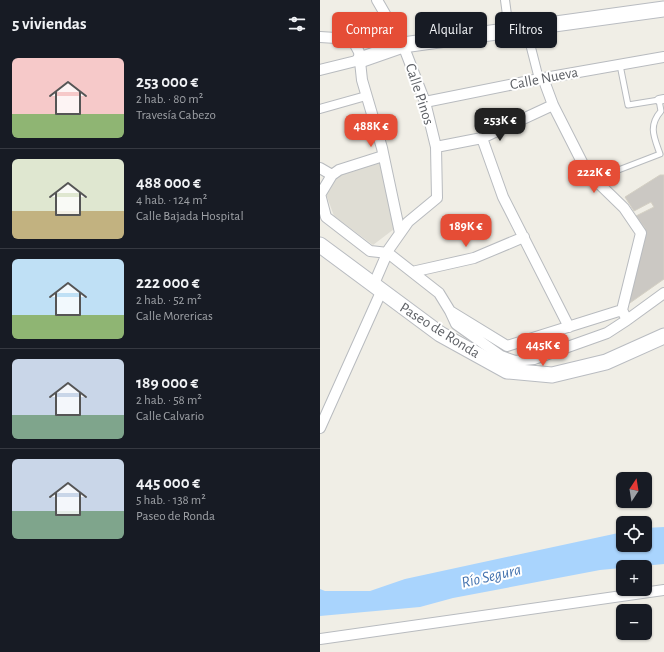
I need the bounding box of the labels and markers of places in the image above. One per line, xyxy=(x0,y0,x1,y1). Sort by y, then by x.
pin: 253K € xyxy=(467,108,533,142)
pin: 488K € xyxy=(338,114,404,148)
pin: 222K € xyxy=(561,160,627,194)
pin: 189K € xyxy=(433,214,499,248)
pin: 445K € xyxy=(510,333,576,367)

